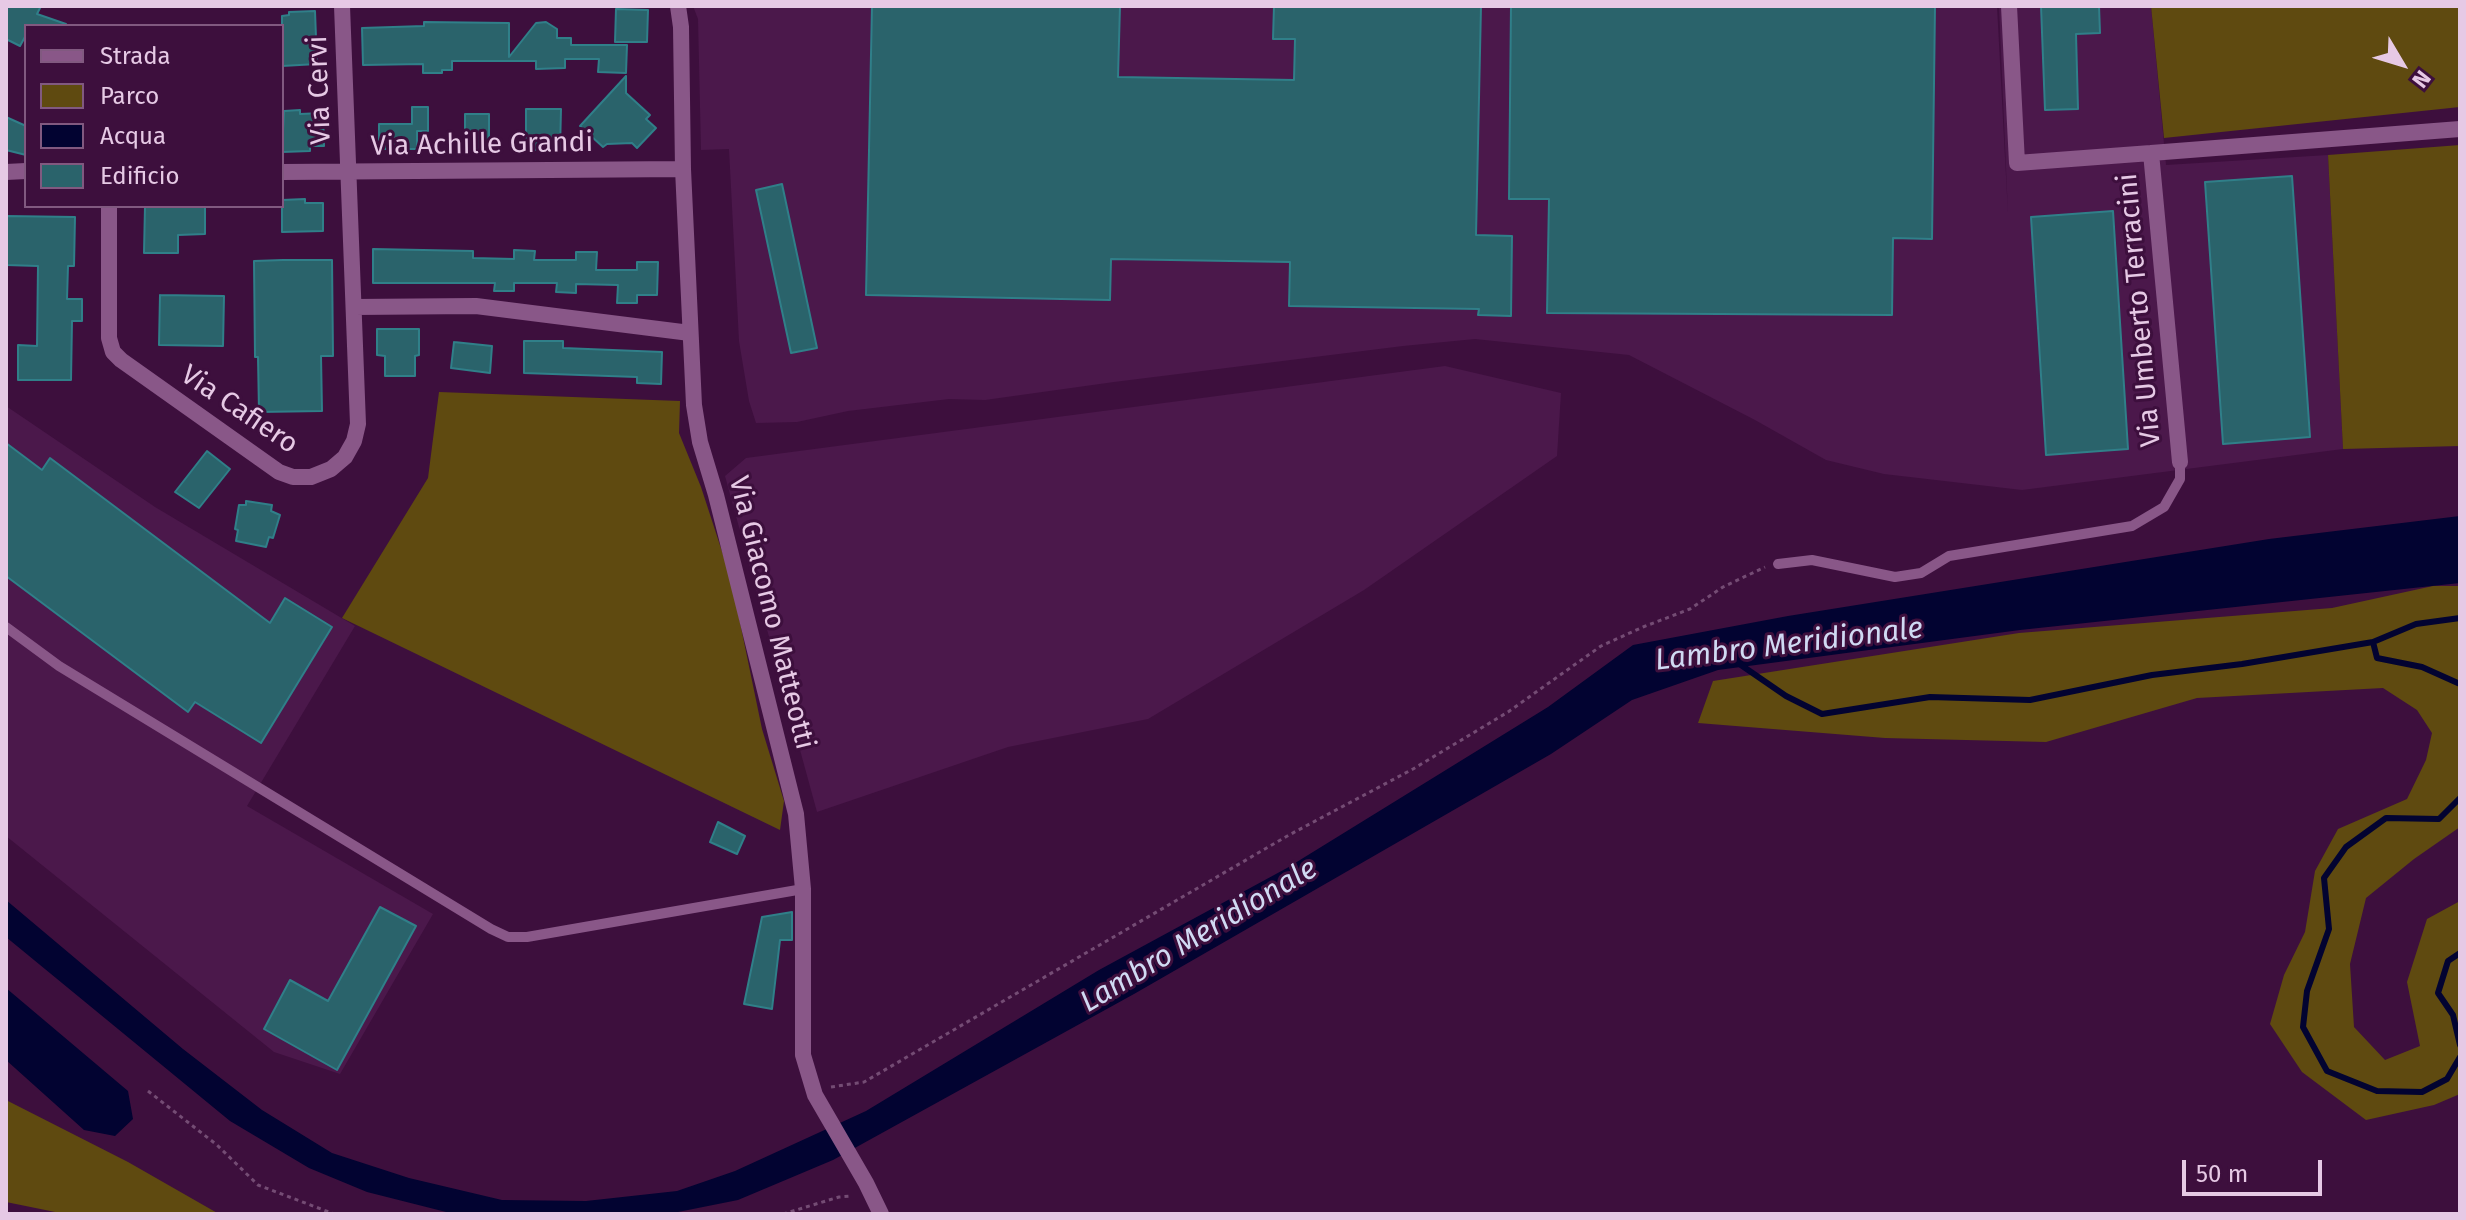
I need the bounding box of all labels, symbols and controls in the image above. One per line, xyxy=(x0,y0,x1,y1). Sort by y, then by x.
legend xyxy=(24,24,284,208)
north arrow xyxy=(2362,24,2442,104)
street label: Via Cervi xyxy=(301,35,339,145)
text: Strada xyxy=(100,42,171,70)
text: N xyxy=(2406,65,2436,93)
text: Parco xyxy=(100,82,159,110)
text: Acqua xyxy=(100,122,166,150)
street label: Via Achille Grandi xyxy=(370,126,594,164)
text: Edificio xyxy=(100,162,180,190)
street label: Via Umberto Terracini xyxy=(2111,172,2169,448)
street label: Via Cafiero xyxy=(174,358,304,462)
street label: Via Giacomo Matteotti xyxy=(721,473,821,753)
water label: Lambro Meridionale xyxy=(1653,611,1925,679)
water label: Lambro Meridionale xyxy=(1074,851,1324,1021)
scale bar xyxy=(2186,1144,2326,1194)
text: 50 m xyxy=(2196,1160,2248,1188)

